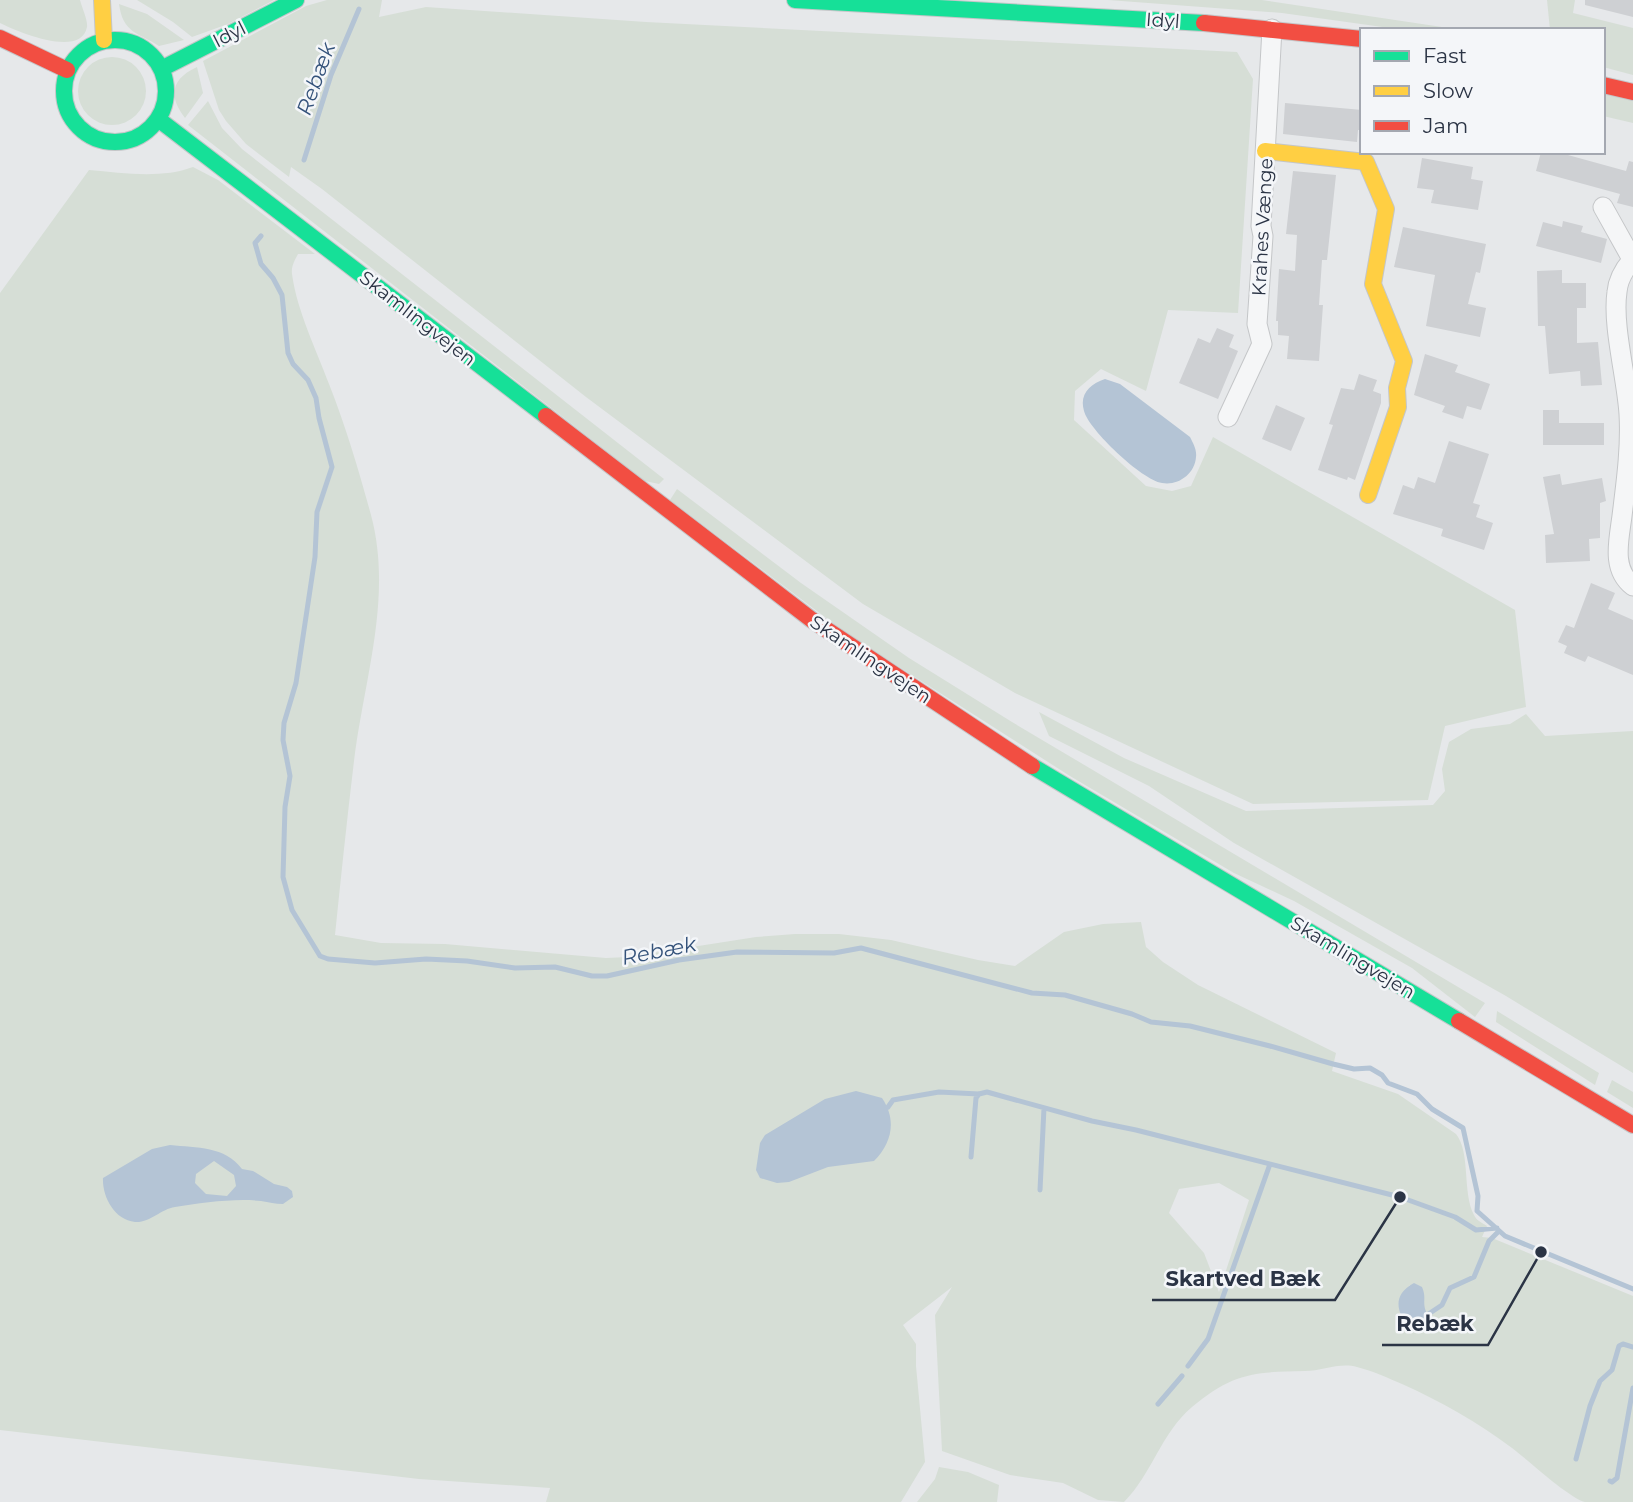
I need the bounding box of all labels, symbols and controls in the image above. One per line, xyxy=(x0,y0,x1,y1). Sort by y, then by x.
street label: Idyl xyxy=(1145,8,1181,33)
street label: Idyl xyxy=(209,16,250,52)
legend xyxy=(1360,28,1605,154)
water label: Rebæk xyxy=(291,38,341,118)
text: Fast xyxy=(1423,43,1467,68)
text: Slow xyxy=(1423,78,1473,103)
text: Jam xyxy=(1422,113,1468,138)
street label: Krahes Vænge xyxy=(1247,157,1278,297)
street label: Skamlingvejen xyxy=(355,266,480,371)
street label: Skamlingvejen xyxy=(806,610,936,708)
street label: Skamlingvejen xyxy=(1286,911,1419,1004)
water label: Rebæk xyxy=(620,931,700,970)
callout: Skartved Bæk xyxy=(1152,1258,1335,1300)
text: Skartved Bæk xyxy=(1166,1266,1321,1291)
callout: Rebæk xyxy=(1382,1303,1488,1345)
text: Rebæk xyxy=(1396,1311,1474,1336)

